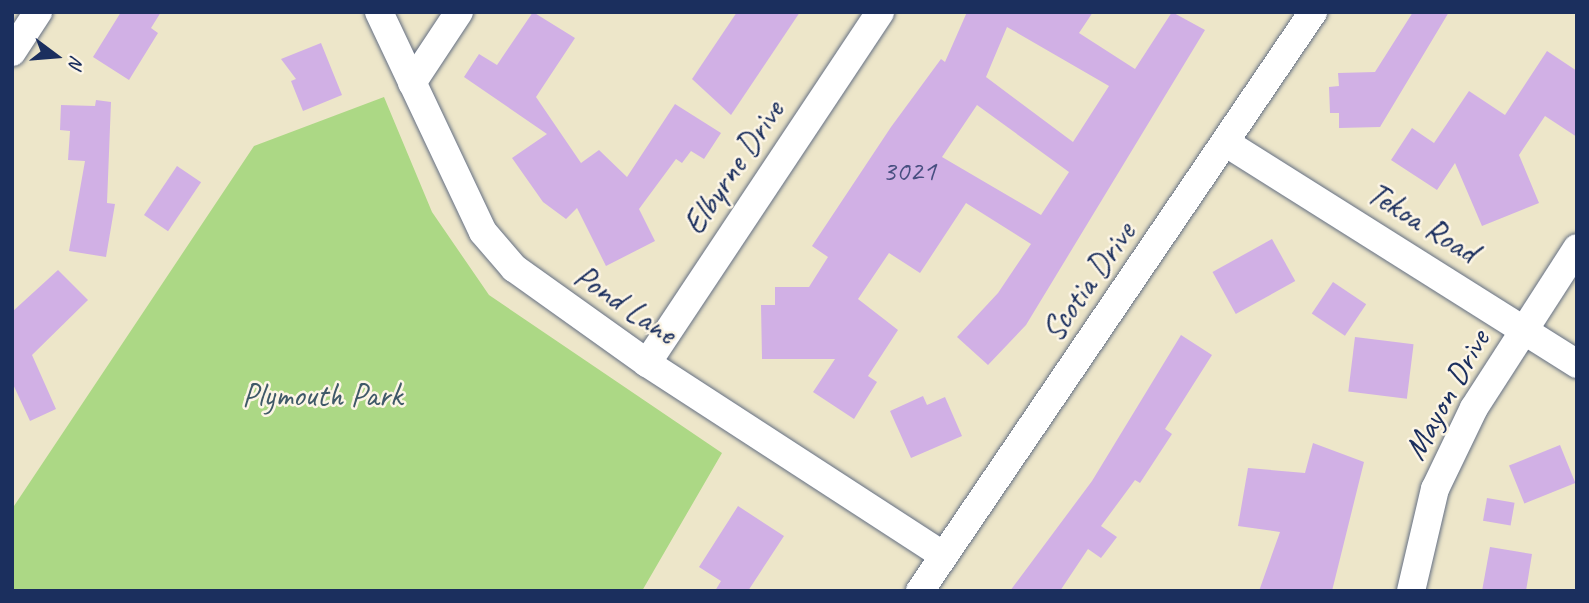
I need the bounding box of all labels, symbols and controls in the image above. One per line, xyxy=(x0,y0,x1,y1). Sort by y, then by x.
north arrow xyxy=(21,21,91,91)
text: N xyxy=(63,53,89,71)
street label: Elbyrne Drive xyxy=(675,93,793,243)
house number: 3021 xyxy=(882,152,936,188)
street label: Tekoa Road xyxy=(1359,174,1485,272)
street label: Scotia Drive xyxy=(1034,215,1144,349)
street label: Pond Lane xyxy=(566,256,684,354)
street label: Mayon Drive xyxy=(1395,323,1499,467)
park label: Plymouth Park xyxy=(241,376,403,416)

